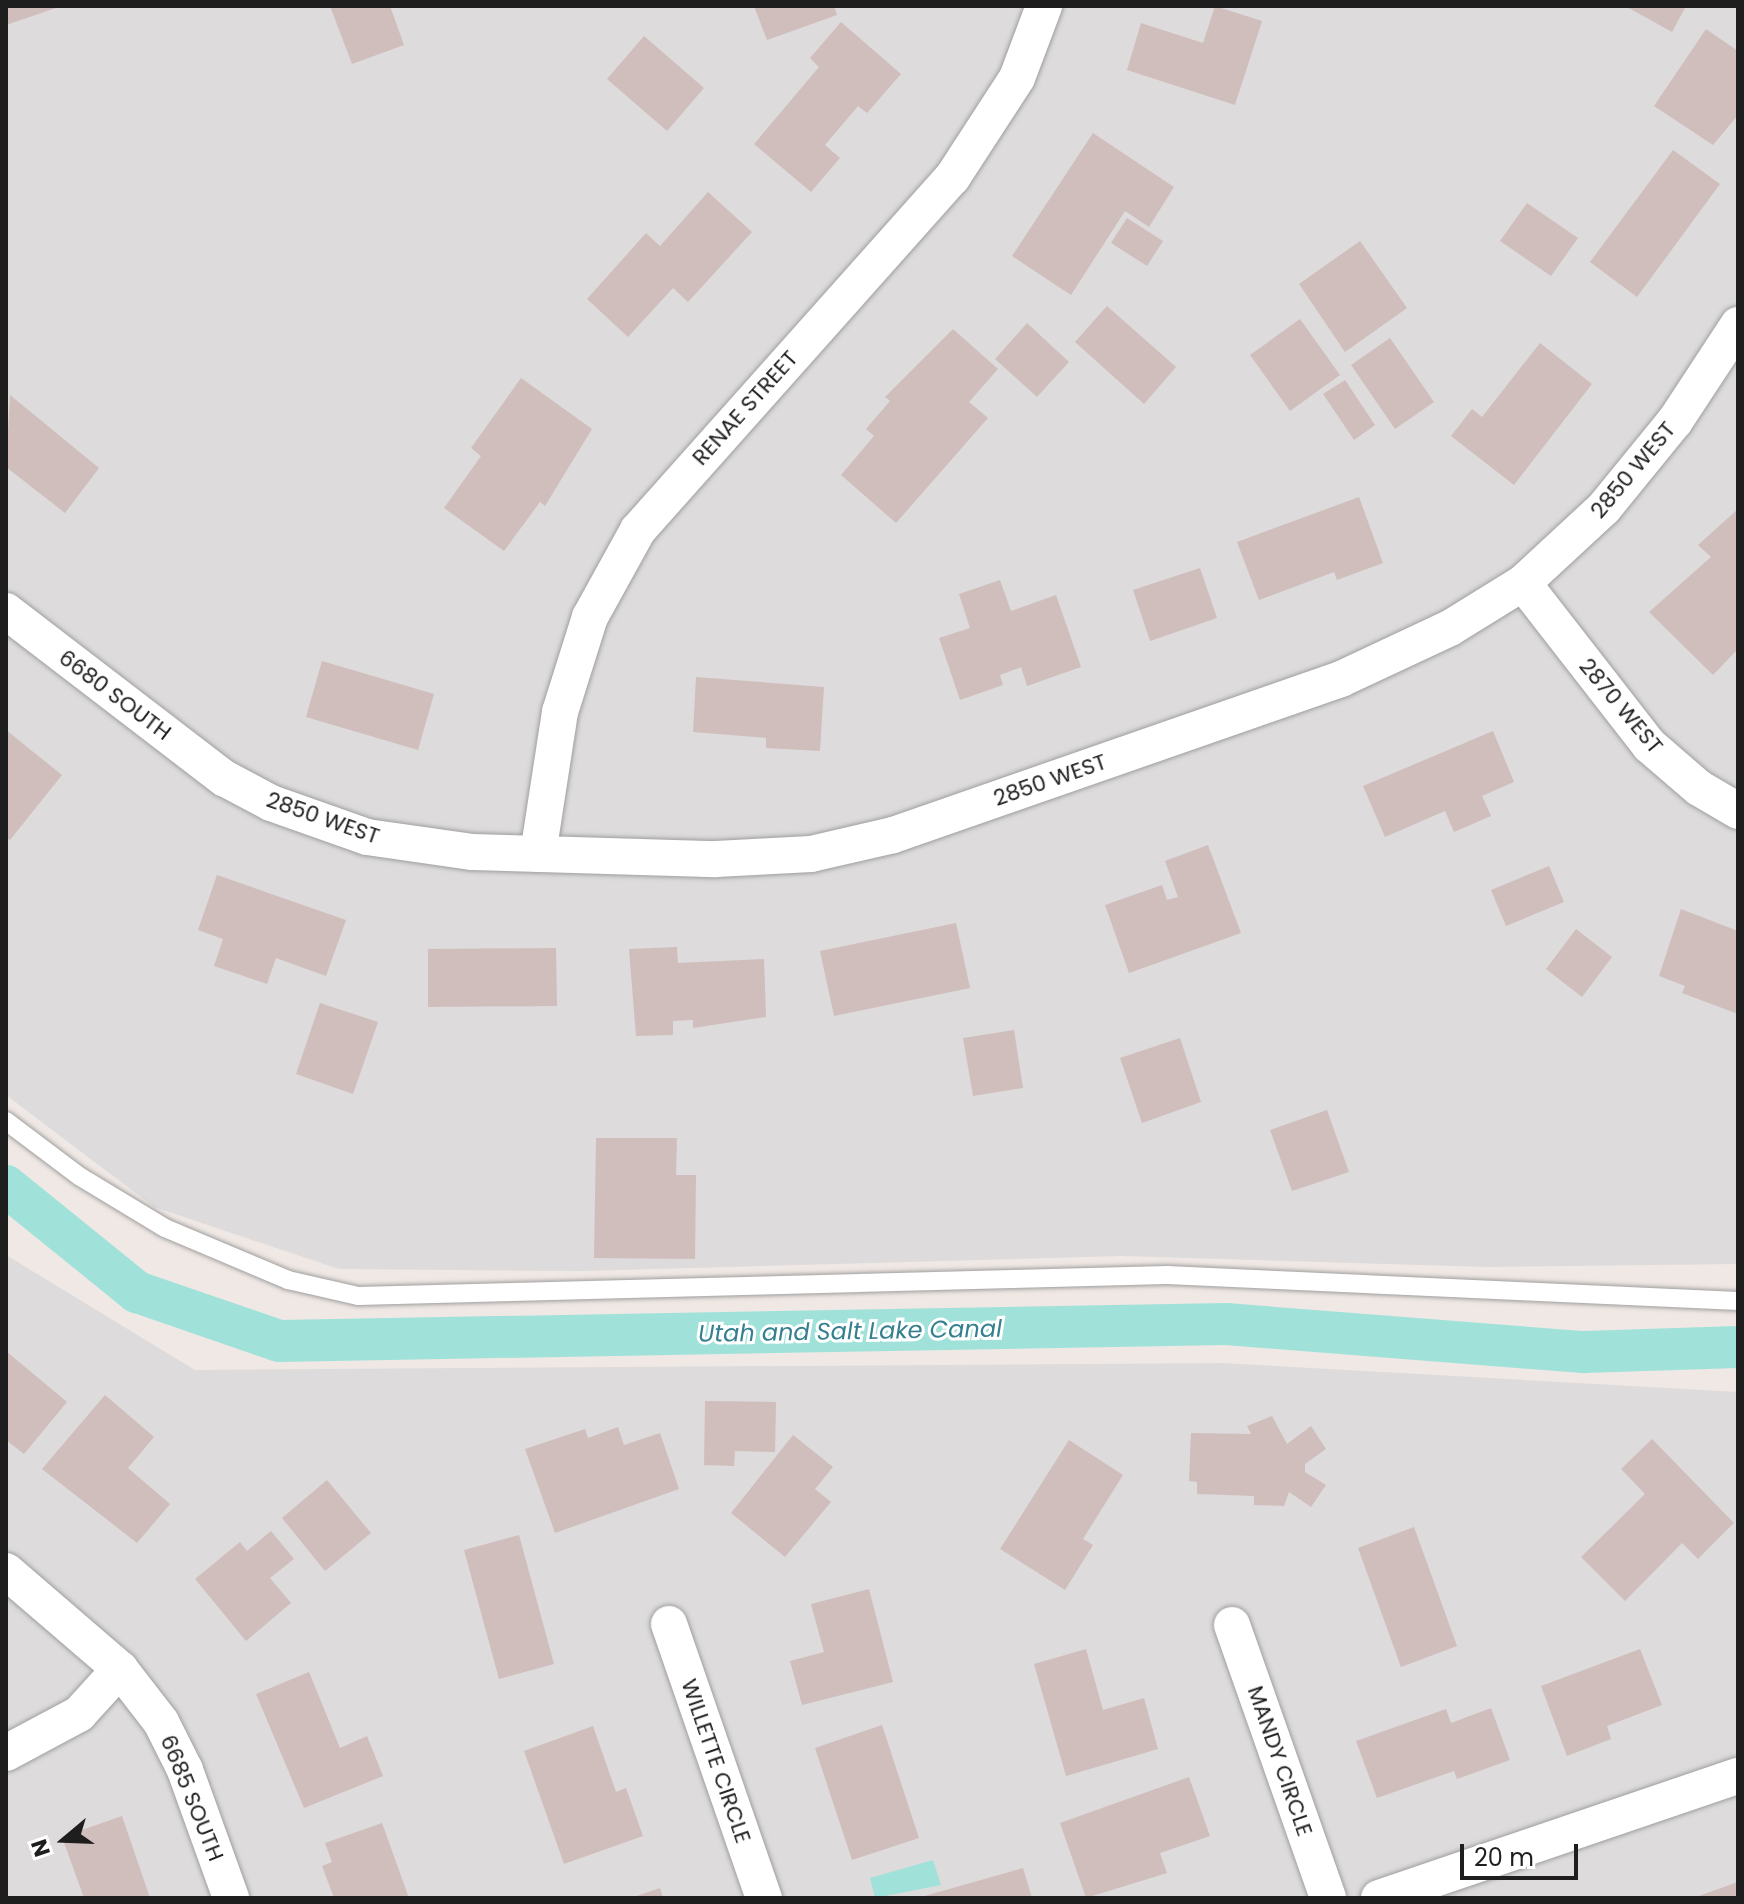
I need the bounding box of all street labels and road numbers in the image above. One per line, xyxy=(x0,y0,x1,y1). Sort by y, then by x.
street label: RENAE STREET xyxy=(687,345,803,471)
street label: 2850 WEST xyxy=(1585,416,1681,524)
street label: 6680 SOUTH xyxy=(54,644,176,746)
street label: 2870 WEST xyxy=(1574,653,1668,759)
street label: 2850 WEST xyxy=(990,748,1110,812)
street label: 2850 WEST xyxy=(263,786,383,850)
street label: WILLETTE CIRCLE xyxy=(676,1676,756,1846)
street label: MANDY CIRCLE xyxy=(1242,1682,1318,1840)
street label: 6685 SOUTH xyxy=(155,1731,229,1865)

